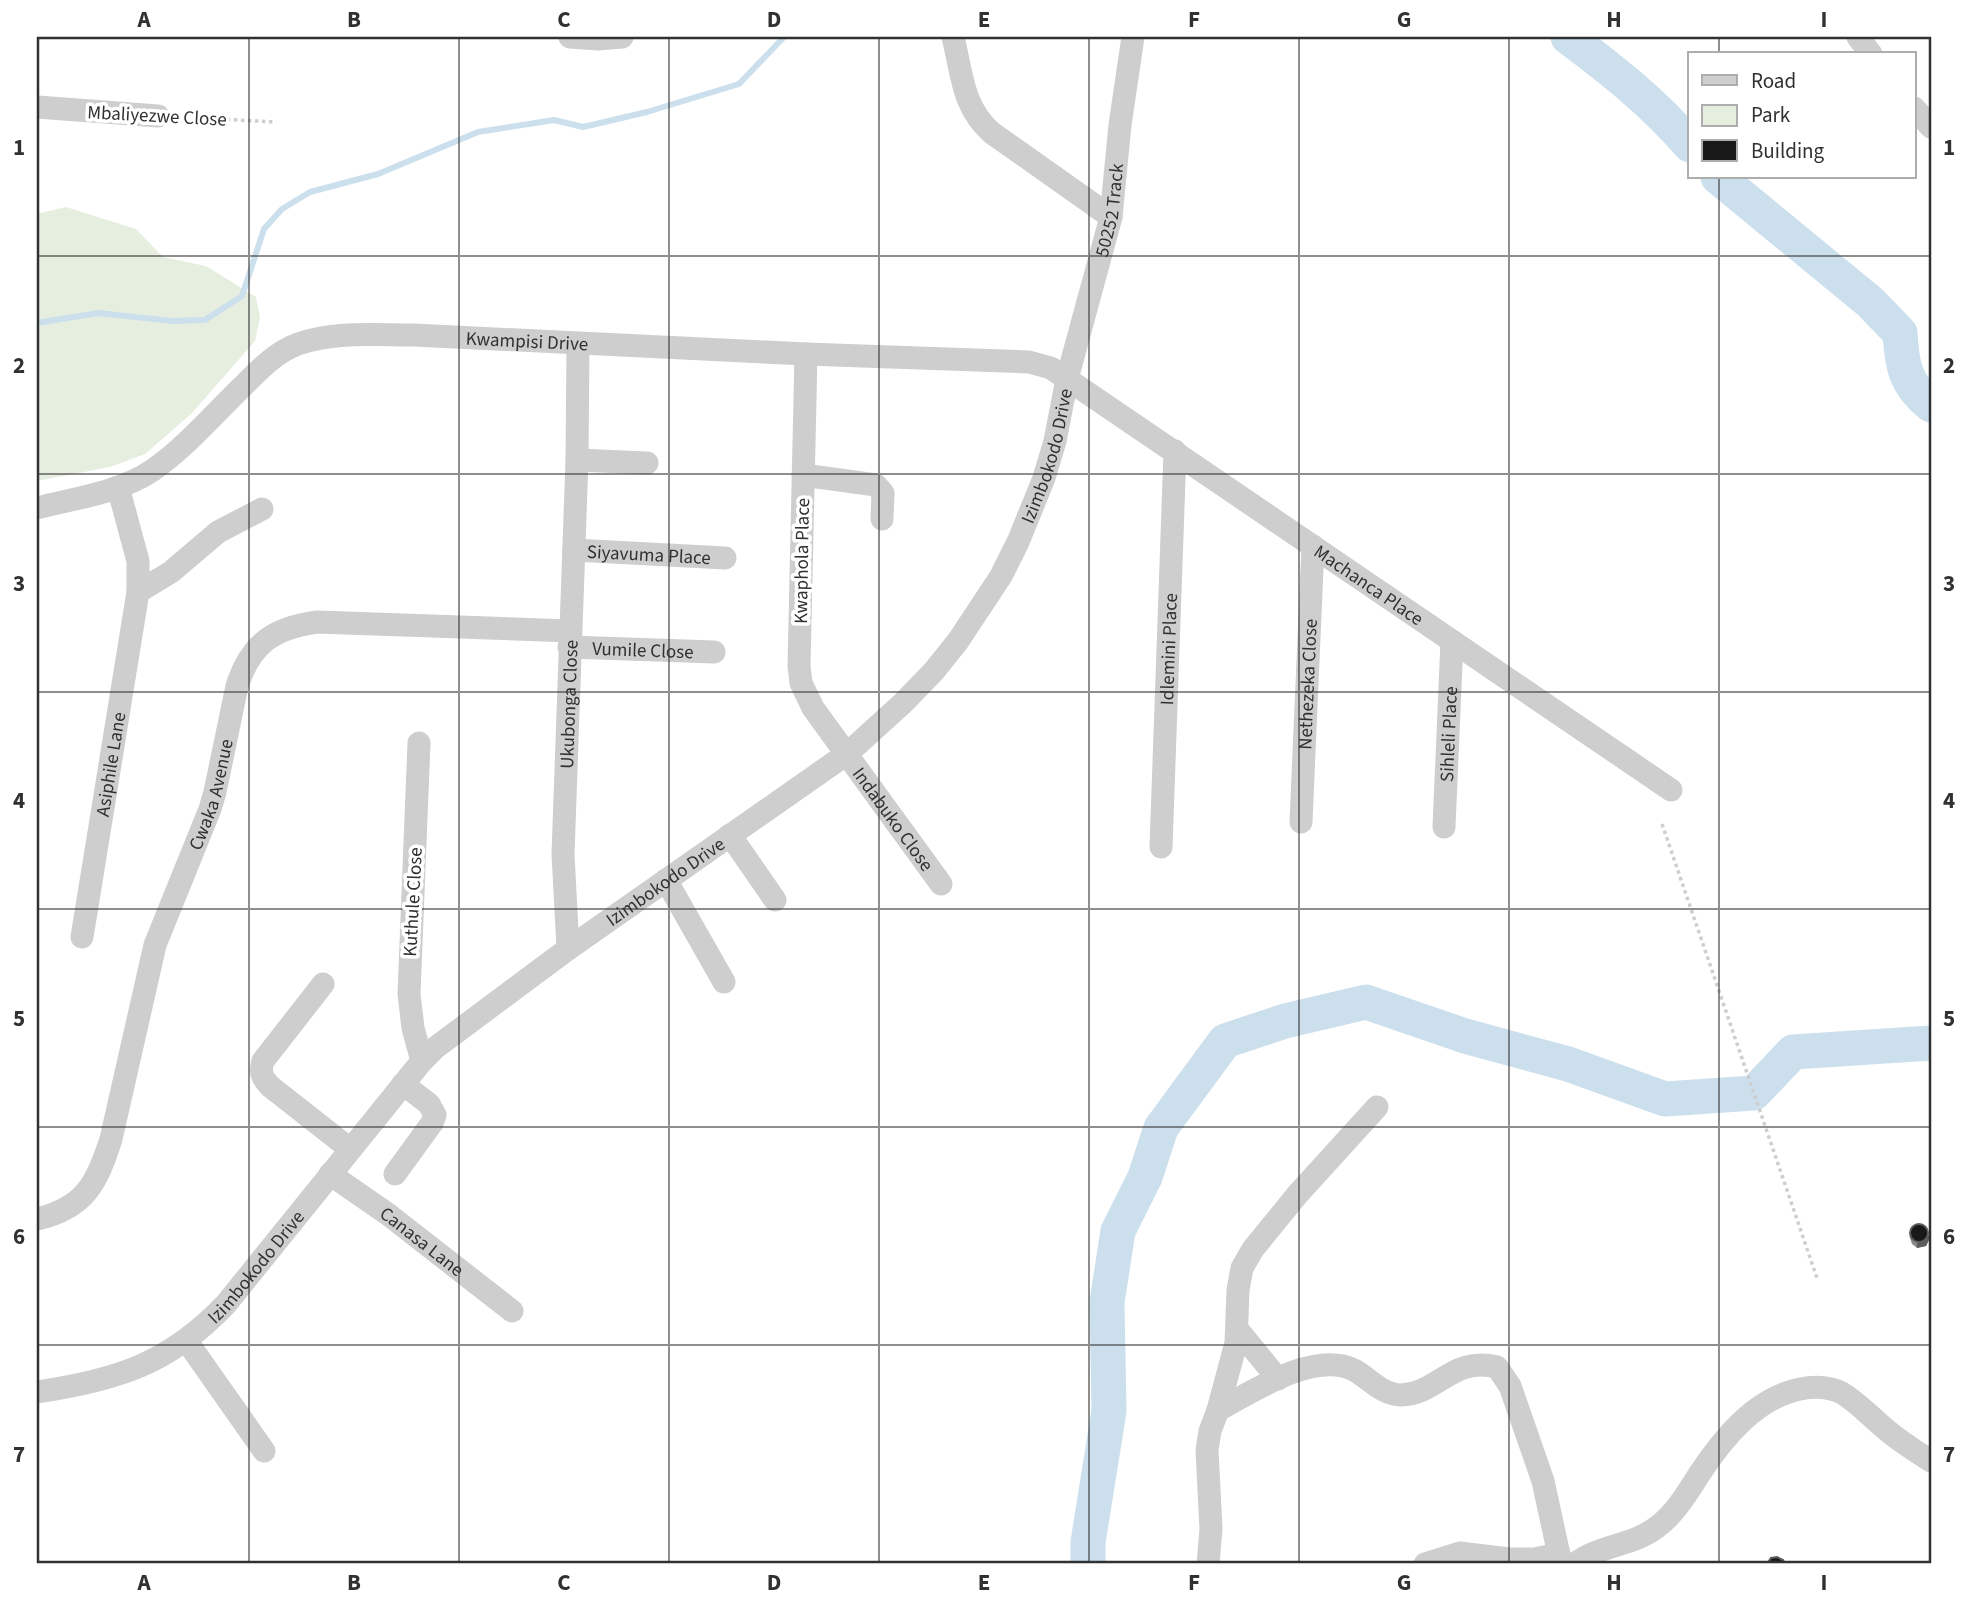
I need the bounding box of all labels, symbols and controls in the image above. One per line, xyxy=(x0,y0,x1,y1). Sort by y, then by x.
text: A xyxy=(136,3,151,36)
text: B xyxy=(347,3,361,36)
text: C xyxy=(557,3,571,36)
text: D xyxy=(767,3,781,36)
text: E xyxy=(978,3,990,36)
text: F xyxy=(1188,3,1200,36)
text: G xyxy=(1397,3,1411,36)
text: H xyxy=(1606,3,1622,36)
text: I xyxy=(1821,3,1827,36)
legend xyxy=(1688,52,1916,178)
text: Road xyxy=(1751,66,1796,96)
street label: Mbaliyezwe Close xyxy=(87,99,227,134)
text: Park xyxy=(1751,100,1791,130)
text: 1 xyxy=(13,131,25,164)
text: 1 xyxy=(1943,131,1955,164)
text: Building xyxy=(1751,136,1825,166)
street label: 50252 Track xyxy=(1089,162,1131,260)
street label: Kwampisi Drive xyxy=(465,326,589,358)
text: 2 xyxy=(13,349,25,382)
text: 2 xyxy=(1943,349,1955,382)
street label: Izimbokodo Drive xyxy=(1015,386,1080,528)
street label: Kwaphola Place xyxy=(788,498,817,624)
street label: Siyavuma Place xyxy=(586,539,712,572)
street label: Machanca Place xyxy=(1308,539,1428,633)
text: 3 xyxy=(13,567,25,600)
text: 3 xyxy=(1943,567,1955,600)
street label: Idlemini Place xyxy=(1154,593,1185,706)
street label: Nethezeka Close xyxy=(1292,618,1325,750)
street label: Vumile Close xyxy=(592,636,694,666)
street label: Ukubonga Close xyxy=(554,639,586,769)
street label: Sihleli Place xyxy=(1434,686,1465,783)
street label: Asiphile Lane xyxy=(90,710,133,819)
street label: Cwaka Avenue xyxy=(183,737,241,855)
street label: Indabuko Close xyxy=(845,762,939,877)
text: 4 xyxy=(13,784,25,817)
text: 4 xyxy=(1943,784,1955,817)
street label: Izimbokodo Drive xyxy=(601,831,731,933)
street label: Kuthule Close xyxy=(397,847,430,957)
text: 5 xyxy=(13,1002,25,1035)
text: 5 xyxy=(1943,1002,1955,1035)
street label: Canasa Lane xyxy=(374,1201,469,1284)
street label: Izimbokodo Drive xyxy=(202,1205,311,1331)
text: 6 xyxy=(13,1220,25,1253)
text: 6 xyxy=(1943,1220,1955,1253)
text: 7 xyxy=(13,1438,25,1471)
text: 7 xyxy=(1943,1438,1955,1471)
text: A xyxy=(136,1566,151,1599)
text: B xyxy=(347,1566,361,1599)
text: C xyxy=(557,1566,571,1599)
text: D xyxy=(767,1566,781,1599)
text: E xyxy=(978,1566,990,1599)
text: F xyxy=(1188,1566,1200,1599)
text: G xyxy=(1397,1566,1411,1599)
text: H xyxy=(1606,1566,1622,1599)
text: I xyxy=(1821,1566,1827,1599)

